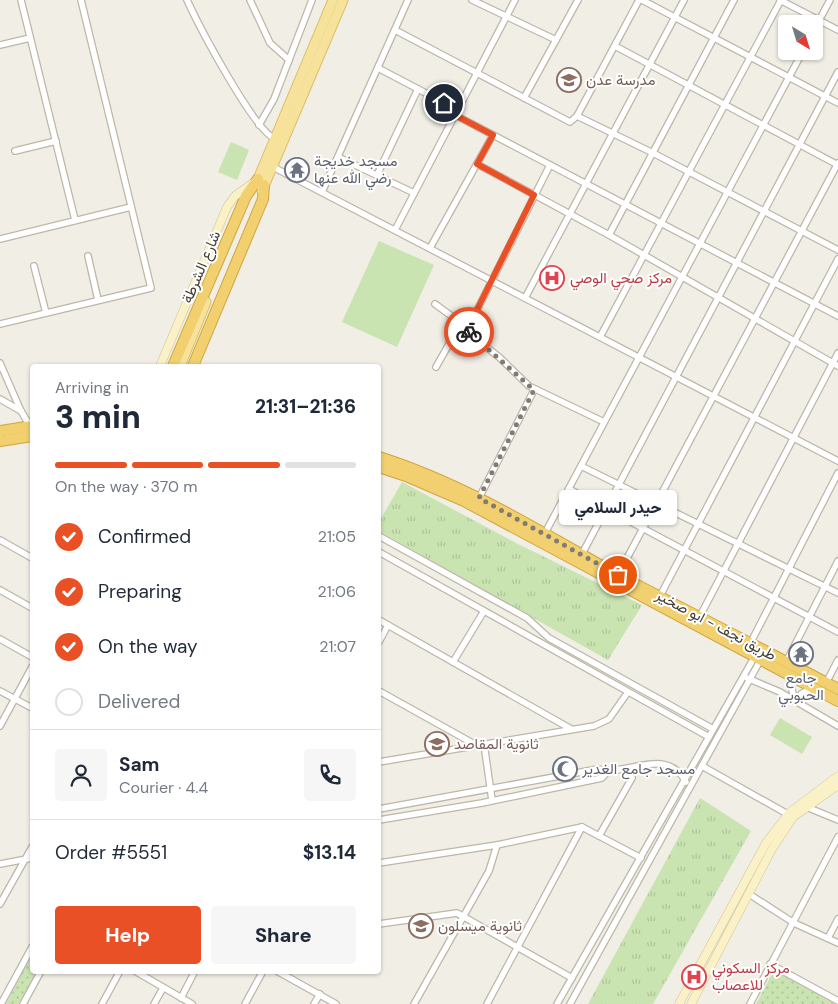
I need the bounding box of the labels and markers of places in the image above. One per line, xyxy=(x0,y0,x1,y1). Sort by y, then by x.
school or university icon: مدرسة عدن xyxy=(556,67,582,93)
place label: مدرسة عدن xyxy=(586,70,655,90)
pin xyxy=(423,82,465,124)
place label: مسجد خديجة رضي الله عنها xyxy=(314,151,398,191)
temple icon: مسجد خديجة رضي الله عنها xyxy=(284,157,310,183)
hospital icon: مركز صحي الوصي xyxy=(539,265,565,291)
place label: مركز صحي الوصي xyxy=(570,268,672,291)
callout: حيدر السلامي xyxy=(559,490,677,525)
pin xyxy=(597,554,639,596)
temple icon: جامع الحبوبي xyxy=(788,641,814,667)
place label: جامع الحبوبي xyxy=(778,668,824,708)
school or university icon: ثانوية المقاصد xyxy=(424,731,450,757)
place label: ثانوية المقاصد xyxy=(454,734,539,754)
mosque icon: مسجد جامع الغدير xyxy=(552,756,578,782)
place label: مسجد جامع الغدير xyxy=(581,759,695,780)
school or university icon: ثانوية ميسلون xyxy=(408,913,434,939)
place label: ثانوية ميسلون xyxy=(438,916,522,936)
place label: مركز السكوني للاعصاب xyxy=(712,958,790,995)
hospital icon: مركز السكوني للاعصاب xyxy=(681,964,707,990)

